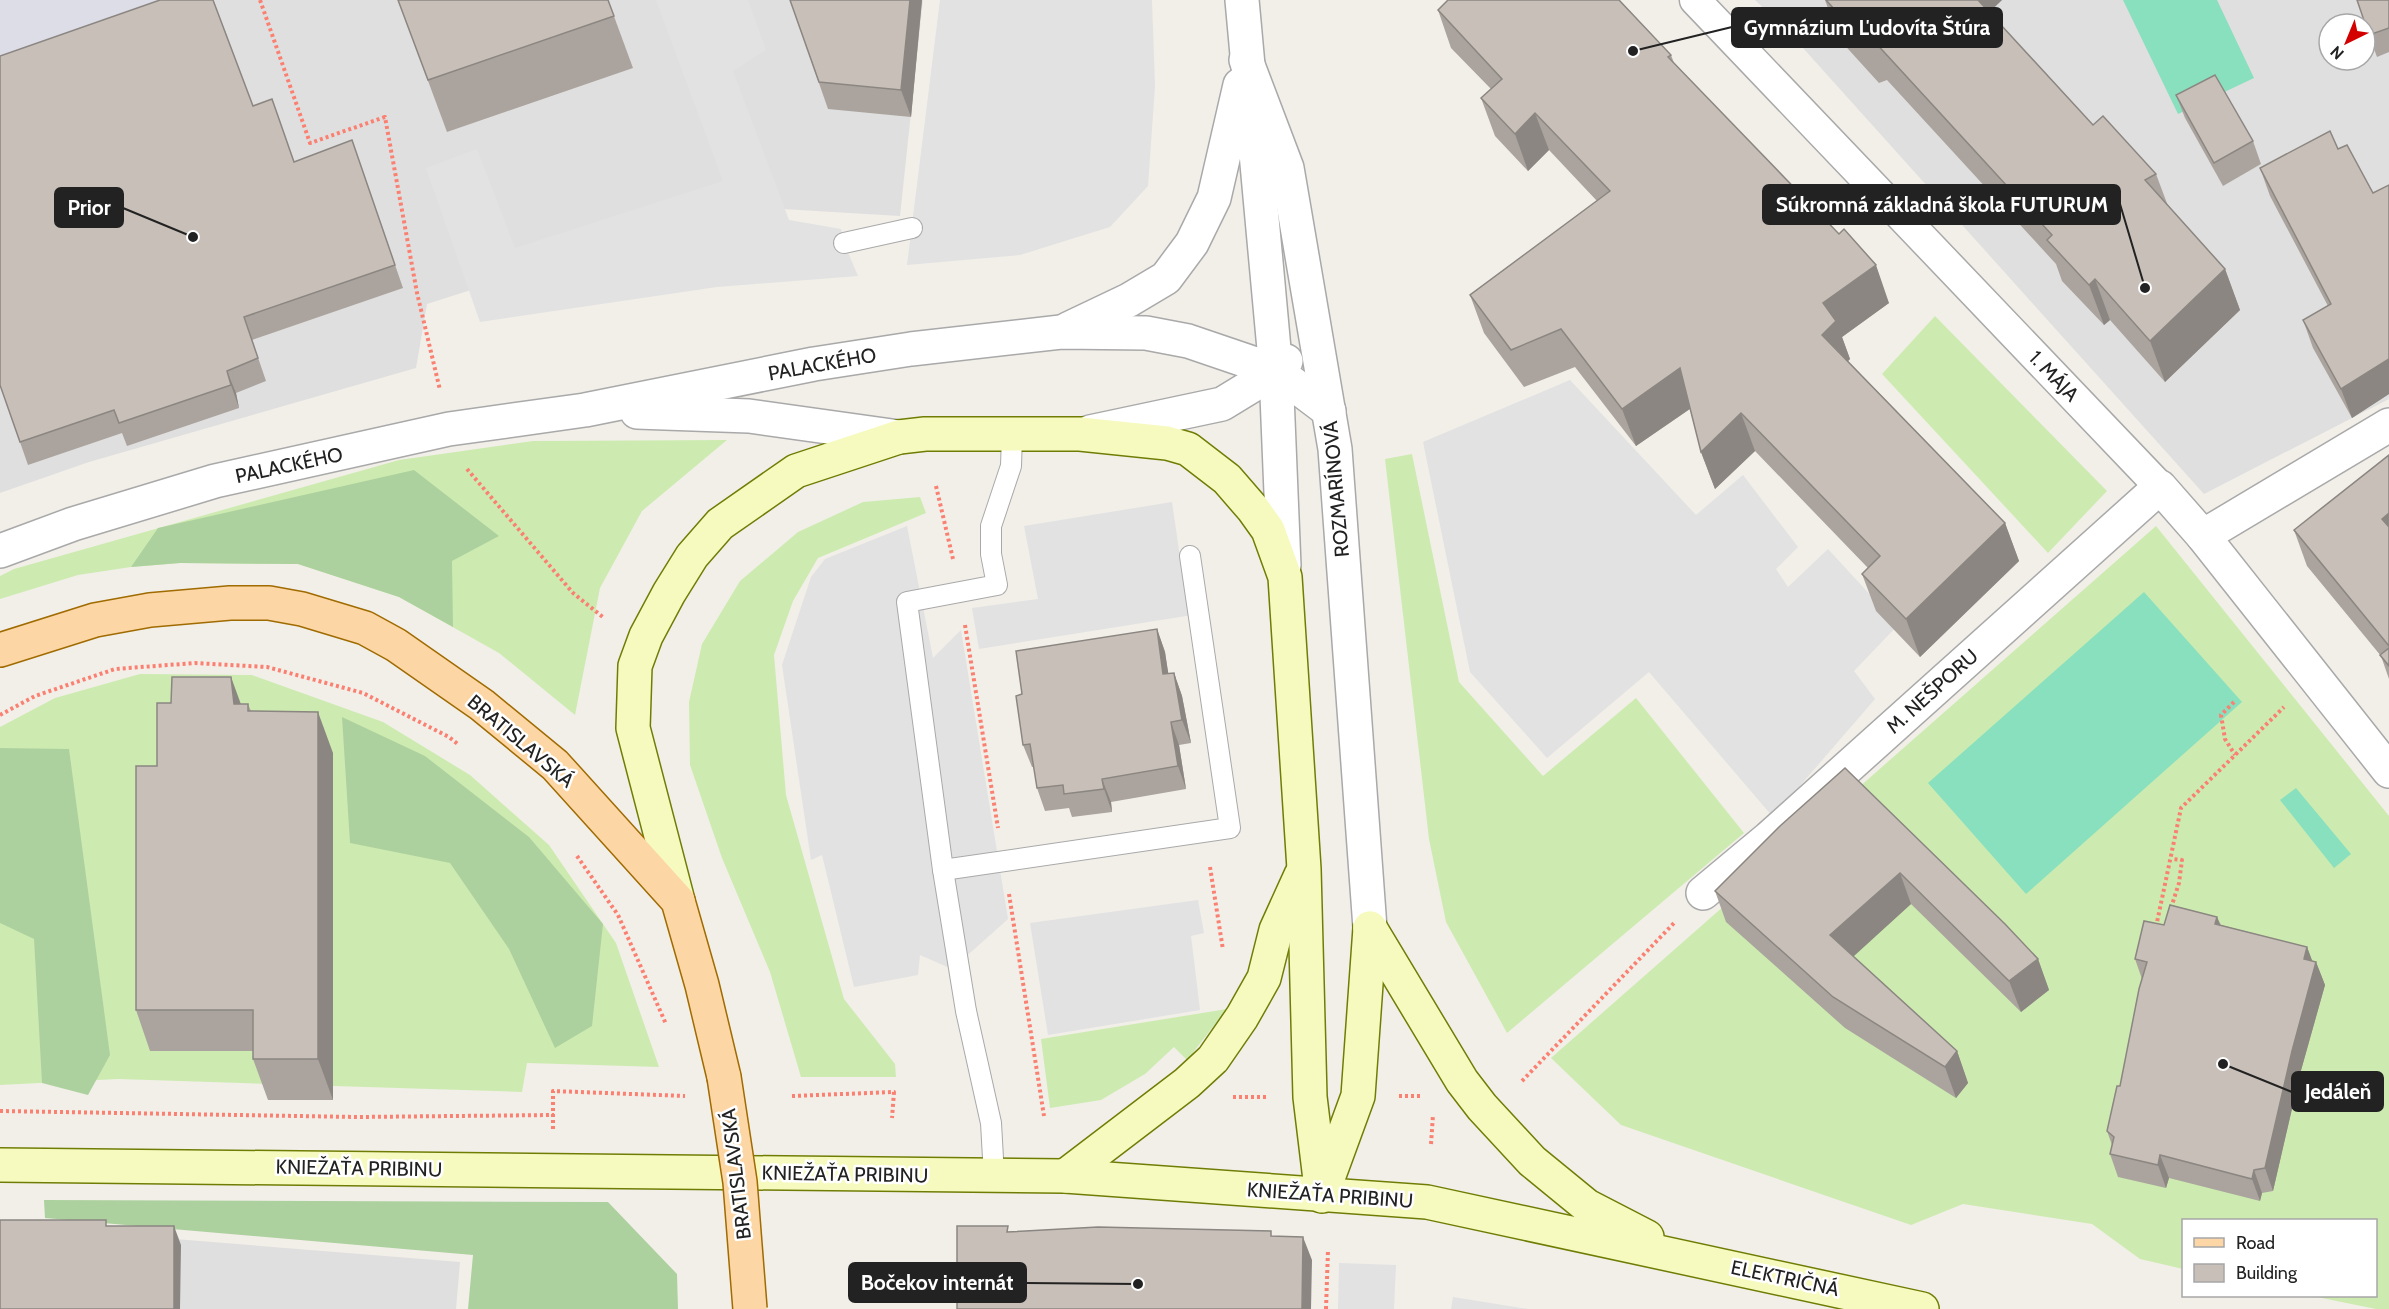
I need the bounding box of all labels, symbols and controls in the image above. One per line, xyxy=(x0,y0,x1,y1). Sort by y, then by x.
callout: Gymnázium Ľudovíta Štúra xyxy=(1732,8,2002,47)
north arrow xyxy=(2317,12,2377,72)
text: Gymnázium Ľudovíta Štúra xyxy=(1744,15,1991,40)
text: N xyxy=(2326,42,2348,63)
callout: Súkromná základná škola FUTURUM xyxy=(1763,185,2120,224)
callout: Prior xyxy=(55,188,123,227)
text: Súkromná základná škola FUTURUM xyxy=(1776,192,2108,217)
text: Prior xyxy=(67,195,111,220)
street label: PALACKÉHO xyxy=(766,343,878,385)
street label: 1. MÁJA xyxy=(2024,346,2084,407)
street label: ROZMARÍNOVÁ xyxy=(1318,419,1354,558)
street label: PALACKÉHO xyxy=(233,442,345,488)
street label: M. NEŠPORU xyxy=(1881,644,1983,738)
street label: BRATISLAVSKÁ xyxy=(463,690,580,793)
callout: Jedáleň xyxy=(2292,1072,2383,1111)
text: Jedáleň xyxy=(2304,1079,2371,1104)
street label: BRATISLAVSKÁ xyxy=(716,1107,756,1241)
street label: KNIEŽAŤA PRIBINU xyxy=(276,1155,442,1181)
street label: KNIEŽAŤA PRIBINU xyxy=(762,1161,928,1187)
street label: KNIEŽAŤA PRIBINU xyxy=(1246,1177,1414,1213)
legend xyxy=(2182,1219,2377,1297)
text: Road xyxy=(2236,1232,2275,1254)
street label: ELEKTRIČNÁ xyxy=(1729,1255,1842,1301)
text: Building xyxy=(2236,1262,2298,1284)
callout: Bočekov internát xyxy=(849,1263,1026,1302)
text: Bočekov internát xyxy=(861,1270,1013,1295)

